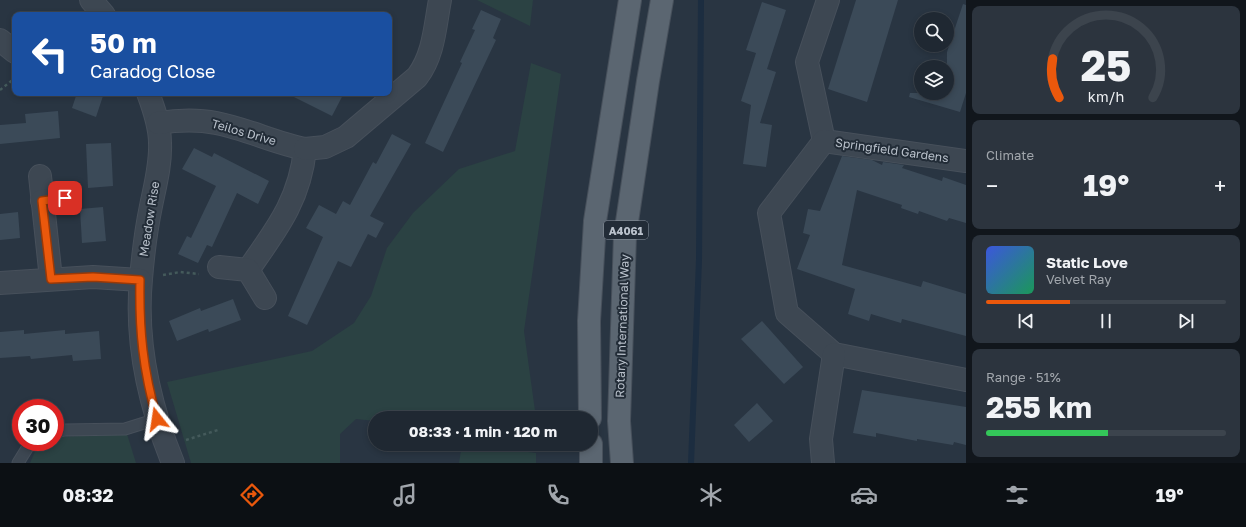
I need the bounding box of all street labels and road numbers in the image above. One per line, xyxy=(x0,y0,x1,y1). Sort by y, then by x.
street label: Teilos Drive xyxy=(210,116,278,148)
street label: Springfield Gardens xyxy=(834,135,950,165)
street label: Meadow Rise xyxy=(136,180,162,258)
road number: A4061 xyxy=(604,221,648,239)
street label: Rotary International Way xyxy=(612,254,632,398)

